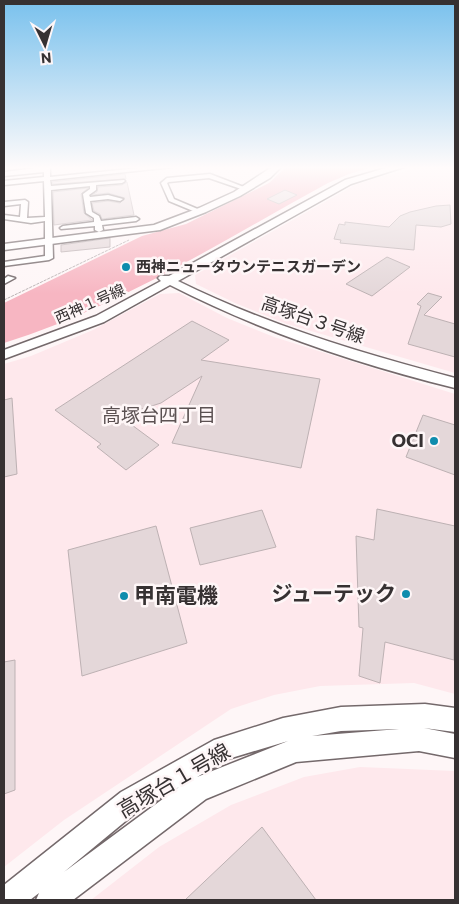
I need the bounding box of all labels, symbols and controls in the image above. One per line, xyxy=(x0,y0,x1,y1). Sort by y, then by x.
north arrow xyxy=(20,20,70,70)
text: N xyxy=(40,50,52,67)
place label: 西神ニュータウンテニスガーデン xyxy=(136,257,361,275)
marker: 西神ニュータウンテニスガーデン xyxy=(120,261,132,273)
street label: 西神１号線 xyxy=(52,280,128,327)
street label: 高塚台３号線 xyxy=(259,291,368,347)
district label: 高塚台四丁目 xyxy=(102,403,216,426)
place label: OCI xyxy=(391,429,424,451)
marker: OCI xyxy=(428,435,440,447)
place label: ジューテック xyxy=(271,580,396,605)
place label: 甲南電機 xyxy=(134,582,218,607)
marker: ジューテック xyxy=(400,588,412,600)
marker: 甲南電機 xyxy=(118,590,130,602)
street label: 高塚台１号線 xyxy=(112,737,234,822)

